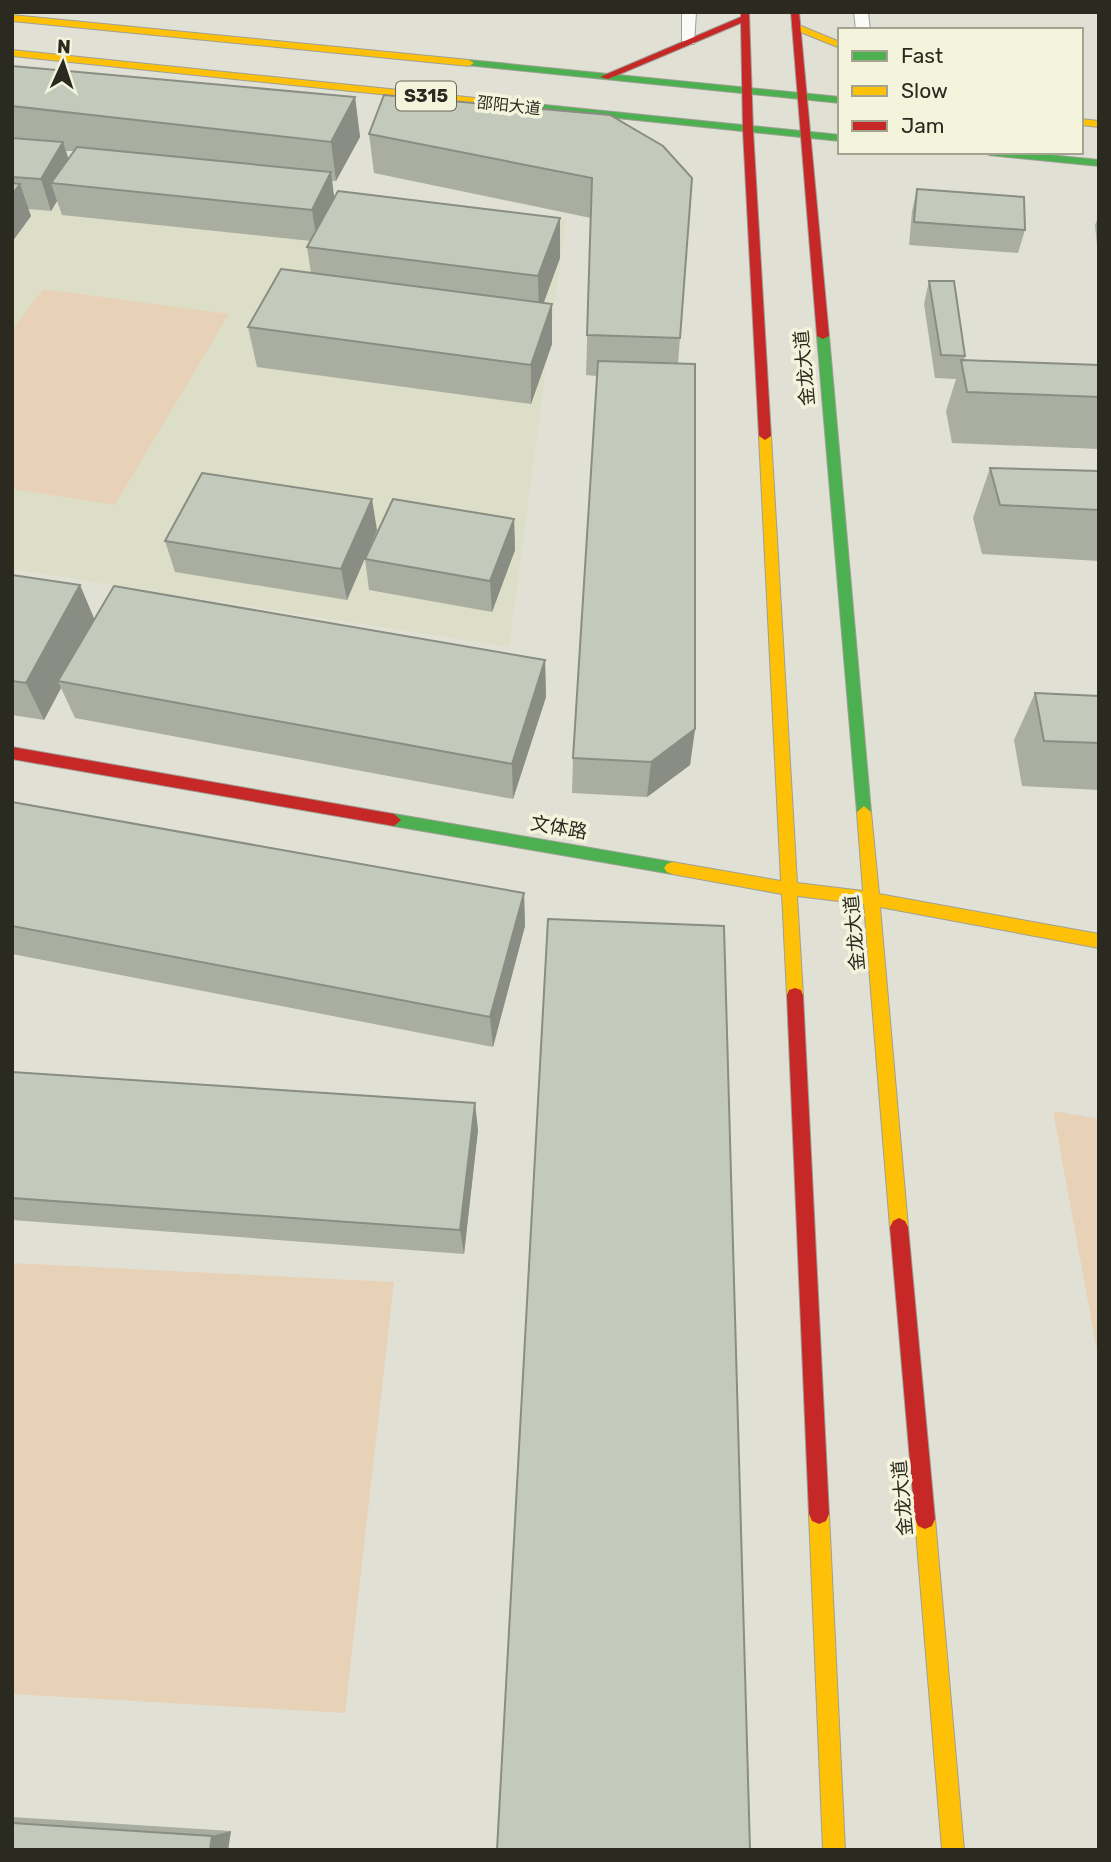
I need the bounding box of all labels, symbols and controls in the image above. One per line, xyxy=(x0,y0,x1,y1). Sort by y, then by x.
north arrow xyxy=(28,28,98,98)
legend xyxy=(838,28,1083,154)
text: N xyxy=(56,35,71,58)
text: Fast xyxy=(901,43,943,68)
text: Slow xyxy=(901,78,948,103)
road number: S315 xyxy=(396,82,456,110)
street label: 邵阳大道 xyxy=(476,93,542,118)
text: Jam xyxy=(901,113,945,138)
street label: 金龙大道 xyxy=(790,329,819,407)
street label: 文体路 xyxy=(529,811,589,844)
street label: 金龙大道 xyxy=(840,894,869,972)
street label: 金龙大道 xyxy=(888,1459,917,1537)

